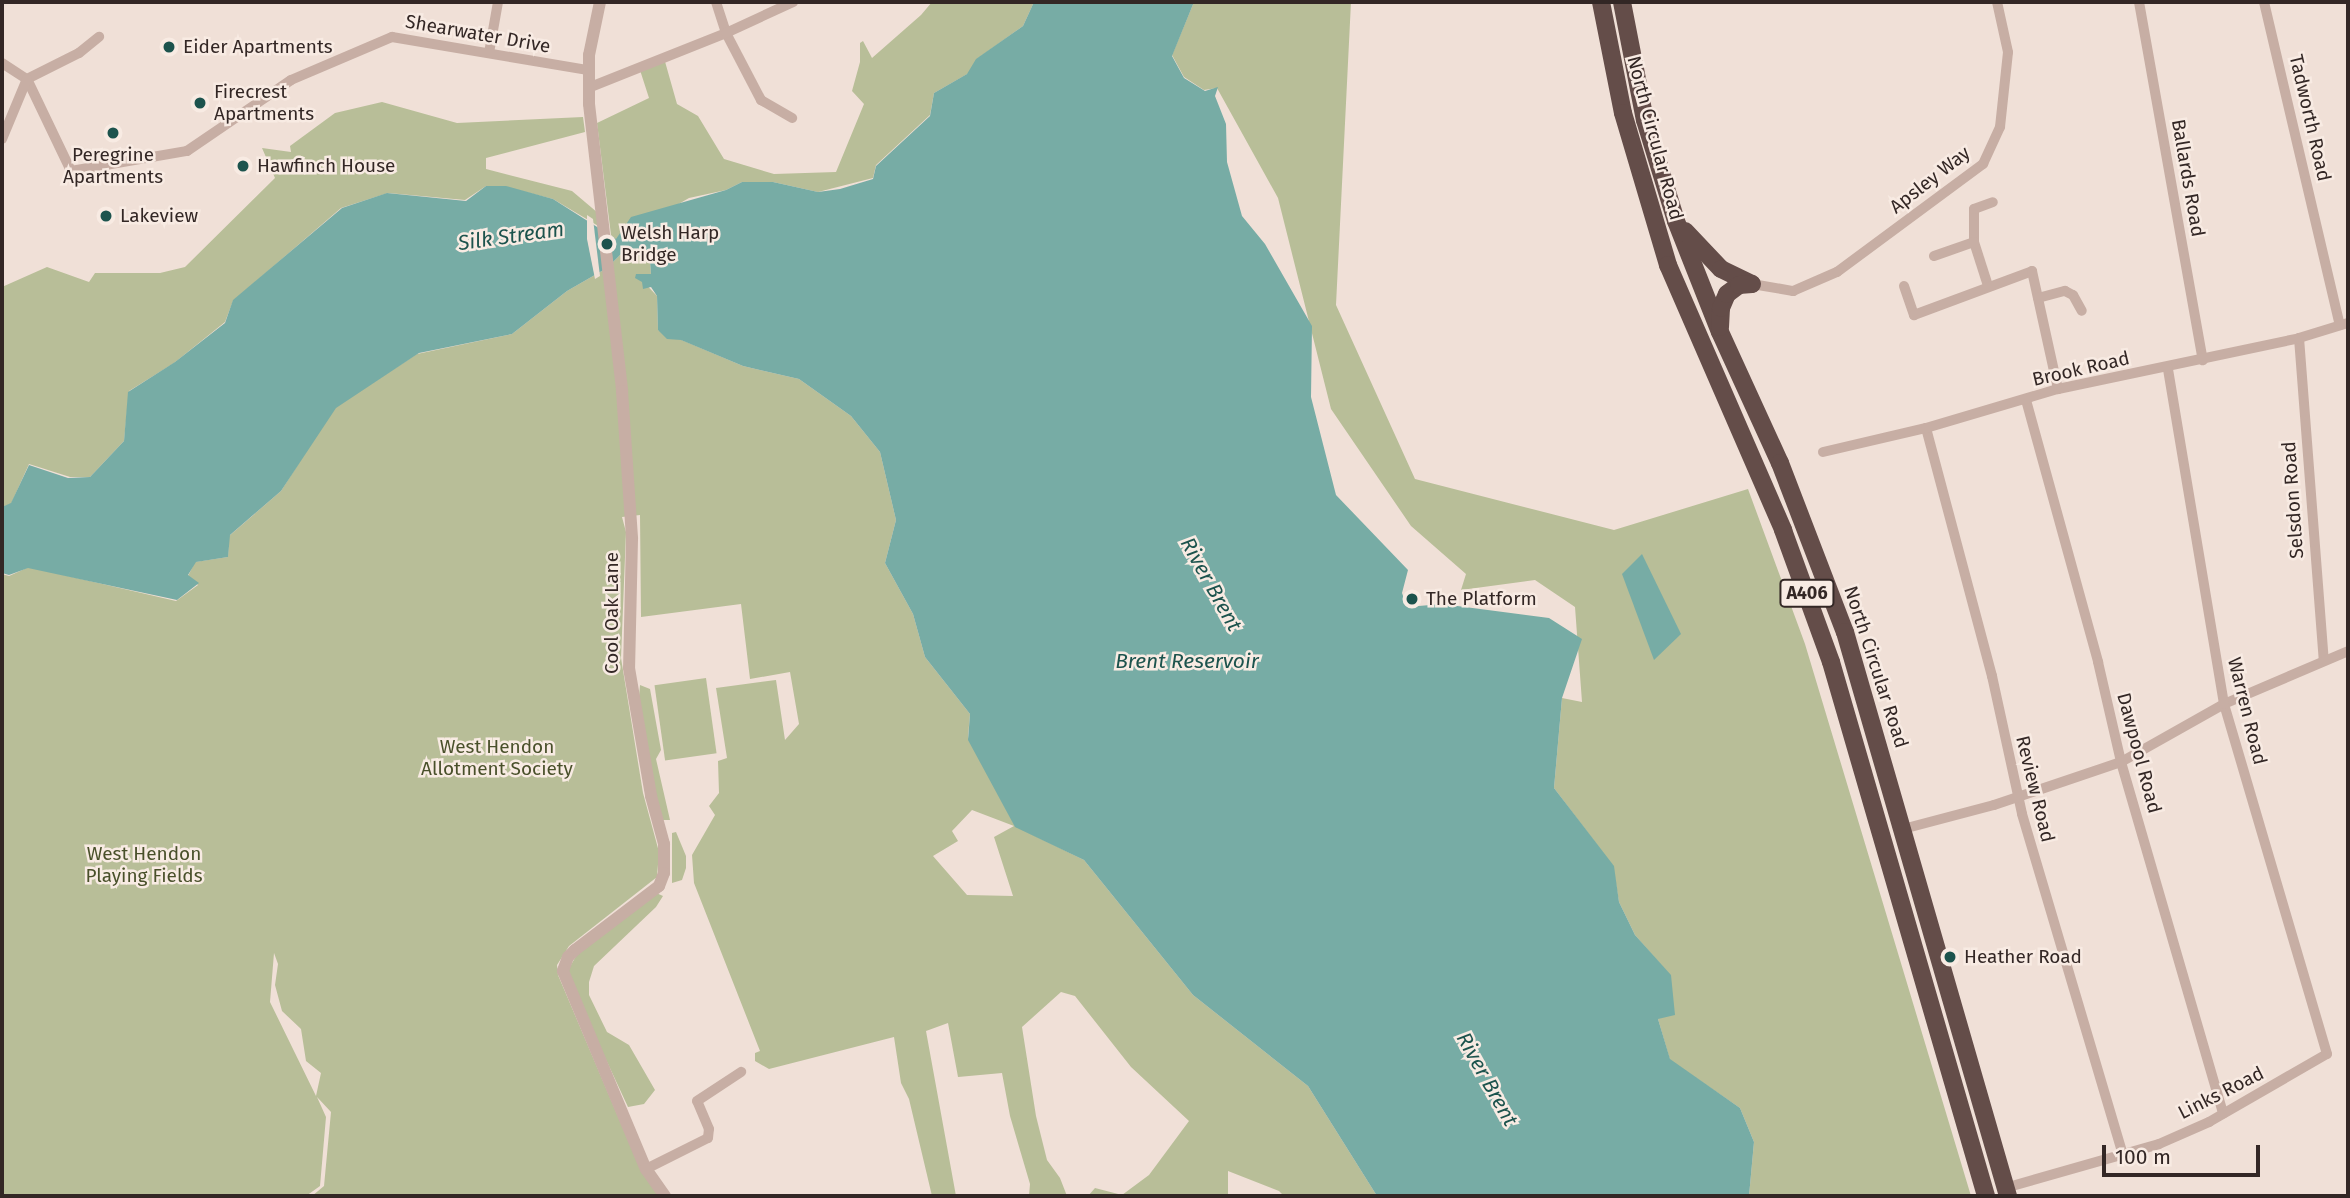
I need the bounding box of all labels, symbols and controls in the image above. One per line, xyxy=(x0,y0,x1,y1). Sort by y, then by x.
street label: Shearwater Drive xyxy=(404,10,552,58)
place label: Eider Apartments xyxy=(183,36,333,58)
marker: Eider Apartments xyxy=(161,39,177,55)
street label: Tadworth Road xyxy=(2284,52,2336,184)
street label: North Circular Road xyxy=(1622,53,1688,223)
place label: Firecrest Apartments xyxy=(214,81,314,125)
marker: Firecrest Apartments xyxy=(192,95,208,111)
street label: Ballards Road xyxy=(2166,117,2210,239)
marker: Peregrine Apartments xyxy=(105,125,121,141)
street label: Apsley Way xyxy=(1885,142,1975,218)
place label: Peregrine Apartments xyxy=(63,144,163,188)
place label: Hawfinch House xyxy=(257,155,395,177)
marker: Hawfinch House xyxy=(235,158,251,174)
place label: Lakeview xyxy=(120,205,198,227)
marker: Lakeview xyxy=(98,208,114,224)
water label: Silk Stream xyxy=(456,216,566,256)
place label: Welsh Harp Bridge xyxy=(621,222,719,266)
marker: Welsh Harp Bridge xyxy=(599,236,615,252)
street label: Brook Road xyxy=(2030,347,2132,391)
street label: Selsdon Road xyxy=(2278,441,2308,559)
water label: River Brent xyxy=(1175,533,1247,635)
street label: Cool Oak Lane xyxy=(601,552,623,674)
road number: A406 xyxy=(1779,578,1835,608)
street label: North Circular Road xyxy=(1839,583,1913,751)
place label: The Platform xyxy=(1426,588,1537,610)
marker: The Platform xyxy=(1404,591,1420,607)
water label: Brent Reservoir xyxy=(1115,648,1259,674)
street label: Warren Road xyxy=(2223,655,2271,767)
street label: Dawpool Road xyxy=(2112,690,2166,816)
street label: Review Road xyxy=(2011,733,2059,845)
park label: West Hendon Allotment Society xyxy=(421,736,573,780)
park label: West Hendon Playing Fields xyxy=(85,843,203,887)
place label: Heather Road xyxy=(1964,946,2082,968)
marker: Heather Road xyxy=(1942,949,1958,965)
water label: River Brent xyxy=(1451,1028,1523,1130)
street label: Links Road xyxy=(2174,1062,2268,1124)
scale bar xyxy=(2105,1132,2262,1176)
text: 100 m xyxy=(2115,1144,2171,1170)

